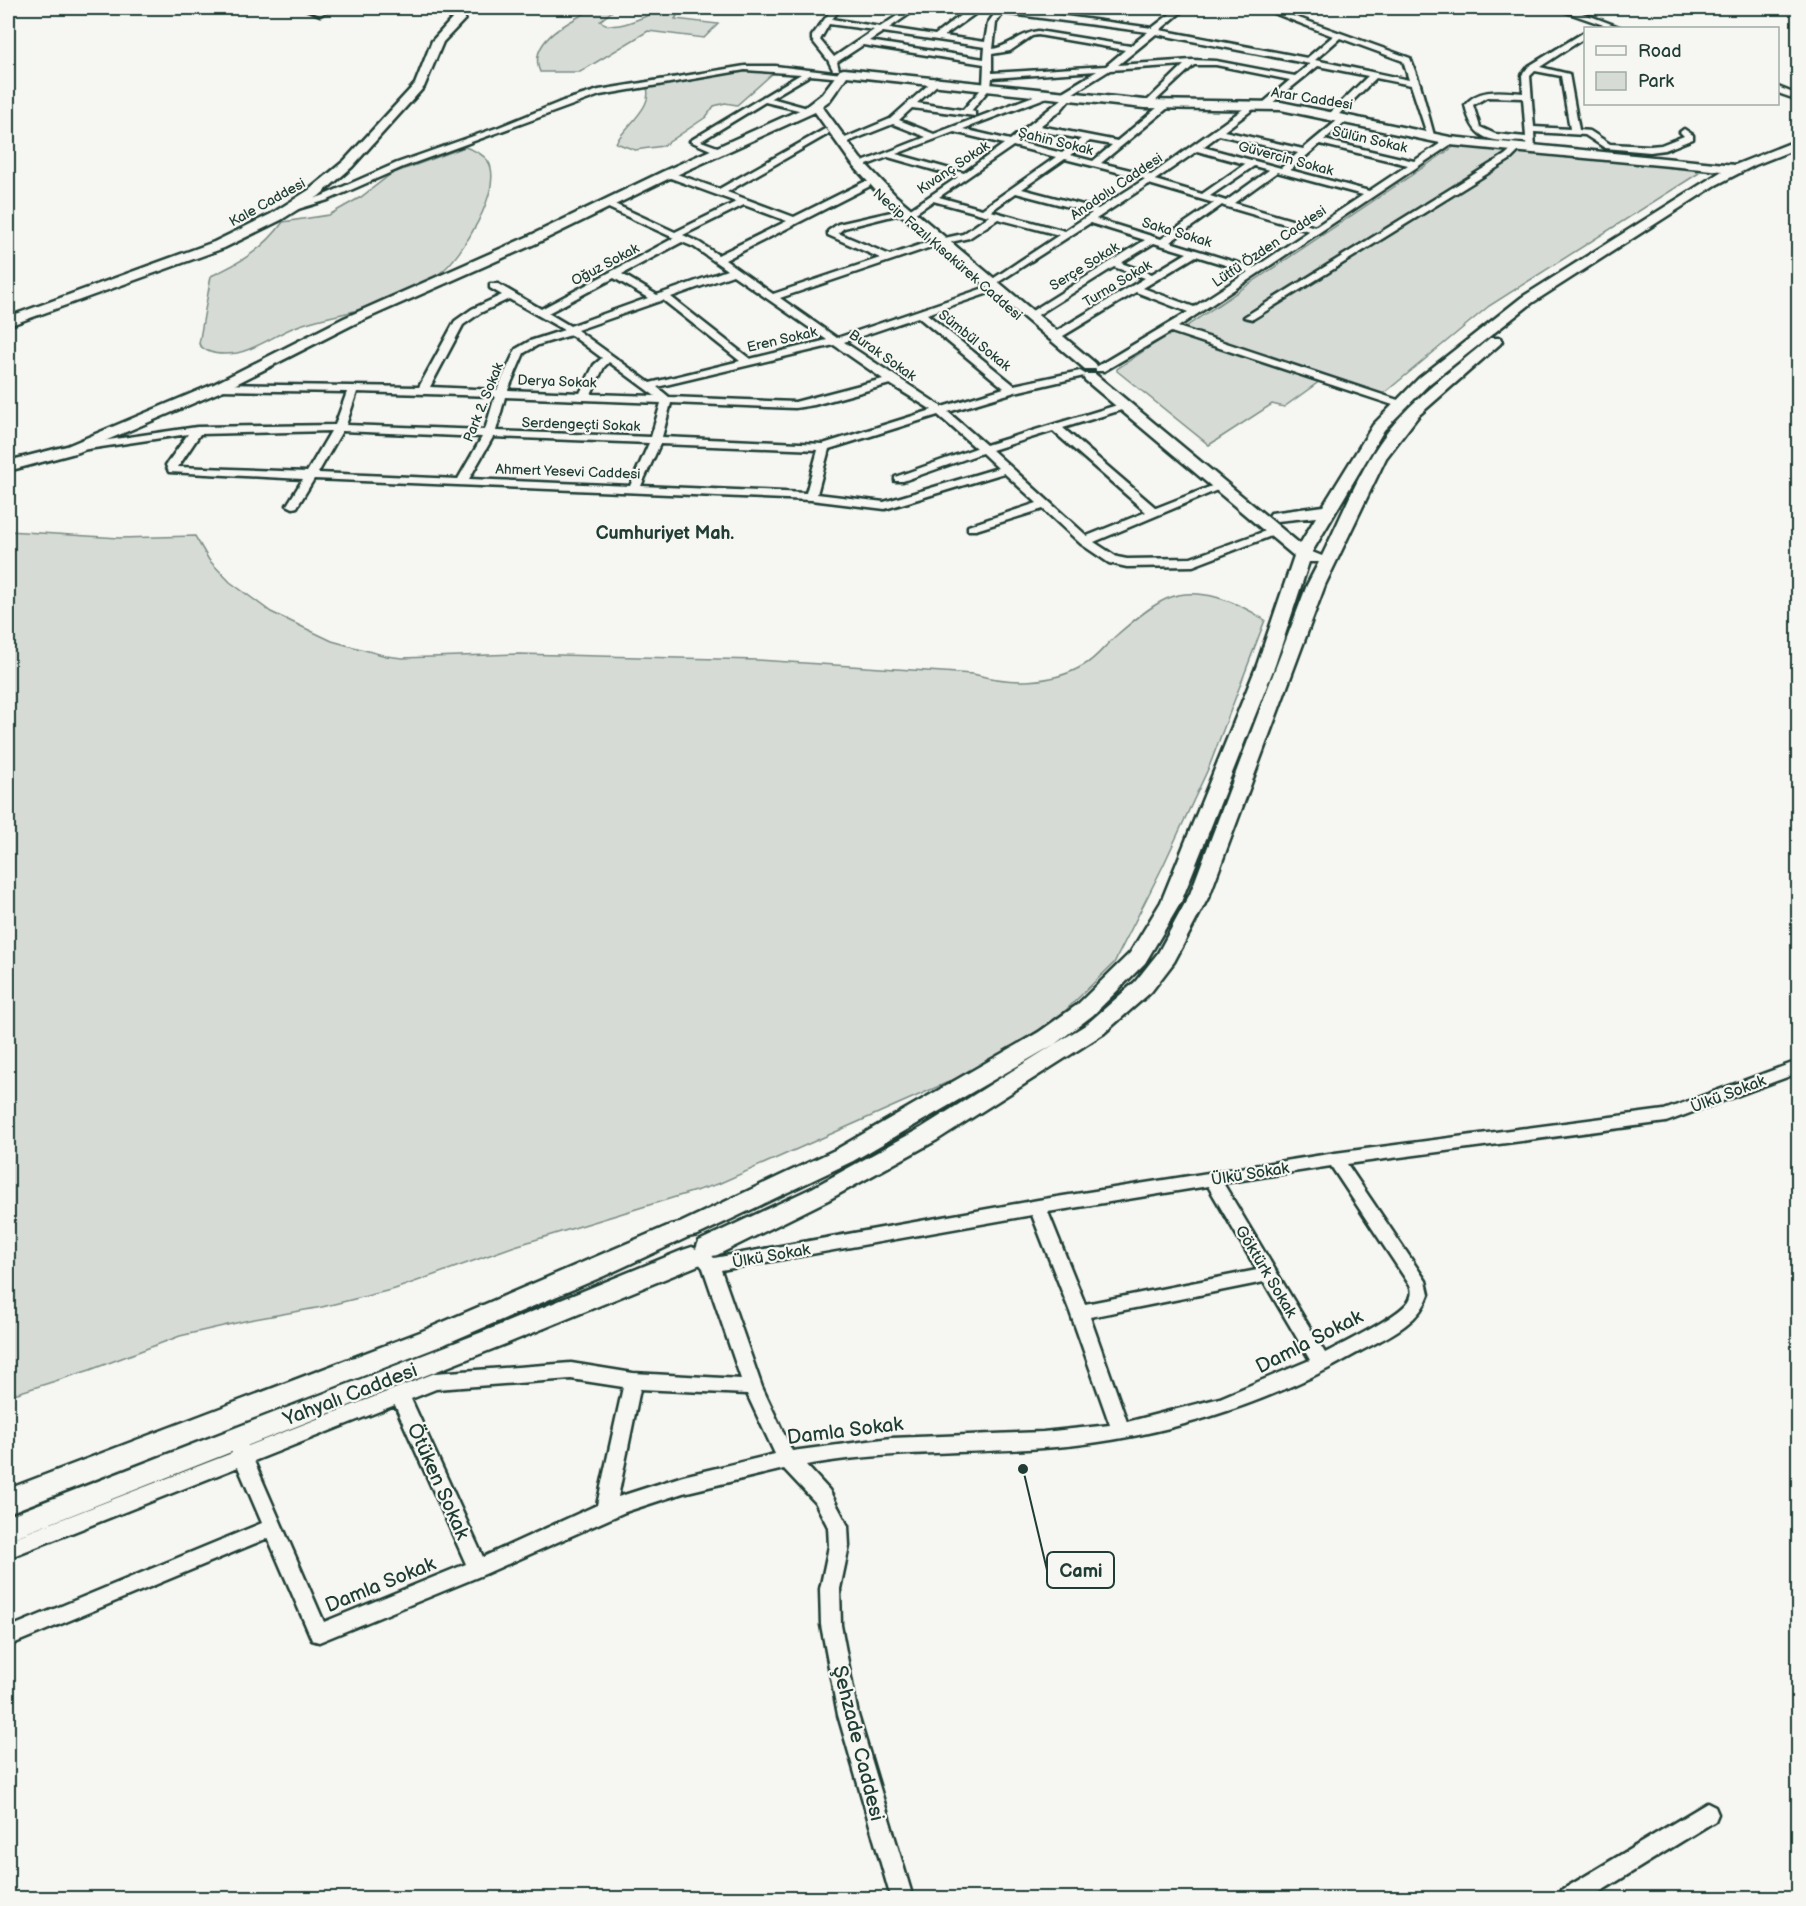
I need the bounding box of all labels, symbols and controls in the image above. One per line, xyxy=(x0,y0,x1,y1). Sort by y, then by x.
legend xyxy=(1584,27,1779,105)
text: Road xyxy=(1638,41,1682,62)
text: Park xyxy=(1638,71,1674,92)
street label: Arar Caddesi xyxy=(1270,84,1354,113)
street label: Sülün Sokak xyxy=(1331,123,1409,156)
street label: Şahin Sokak xyxy=(1017,124,1095,159)
street label: Kıvanç Sokak xyxy=(914,137,993,198)
street label: Güvercin Sokak xyxy=(1236,138,1336,179)
street label: Anadolu Caddesi xyxy=(1067,149,1166,224)
street label: Kale Caddesi xyxy=(226,175,308,230)
street label: Necip Fazıl Kısakürek Caddesi xyxy=(870,185,1026,324)
street label: Lütfü Özden Caddesi xyxy=(1208,201,1330,291)
street label: Saka Sokak xyxy=(1140,214,1214,251)
street label: Serçe Sokak xyxy=(1046,238,1122,294)
street label: Oğuz Sokak xyxy=(568,239,642,289)
street label: Turna Sokak xyxy=(1080,256,1155,311)
street label: Sümbül Sokak xyxy=(935,306,1014,375)
street label: Eren Sokak xyxy=(745,323,819,356)
street label: Burak Sokak xyxy=(846,326,920,385)
street label: Park 2. Sokak xyxy=(460,360,507,444)
street label: Derya Sokak xyxy=(517,372,597,391)
street label: Serdengeçti Sokak xyxy=(521,414,641,435)
street label: Ahmert Yesevi Caddesi xyxy=(495,460,641,483)
district label: Cumhuriyet Mah. xyxy=(596,523,734,544)
street label: Ülkü Sokak xyxy=(1688,1069,1769,1117)
street label: Ülkü Sokak xyxy=(1210,1157,1291,1190)
street label: Göktürk Sokak xyxy=(1231,1222,1301,1321)
street label: Ülkü Sokak xyxy=(730,1238,812,1273)
street label: Damla Sokak xyxy=(1252,1305,1367,1379)
street label: Yahyalı Caddesi xyxy=(279,1358,421,1432)
street label: Damla Sokak xyxy=(786,1412,905,1450)
street label: Ötüken Sokak xyxy=(402,1419,475,1544)
street label: Damla Sokak xyxy=(322,1552,439,1618)
callout: Cami xyxy=(1047,1552,1114,1588)
text: Cami xyxy=(1060,1561,1102,1582)
street label: Şehzade Caddesi xyxy=(827,1663,889,1823)

